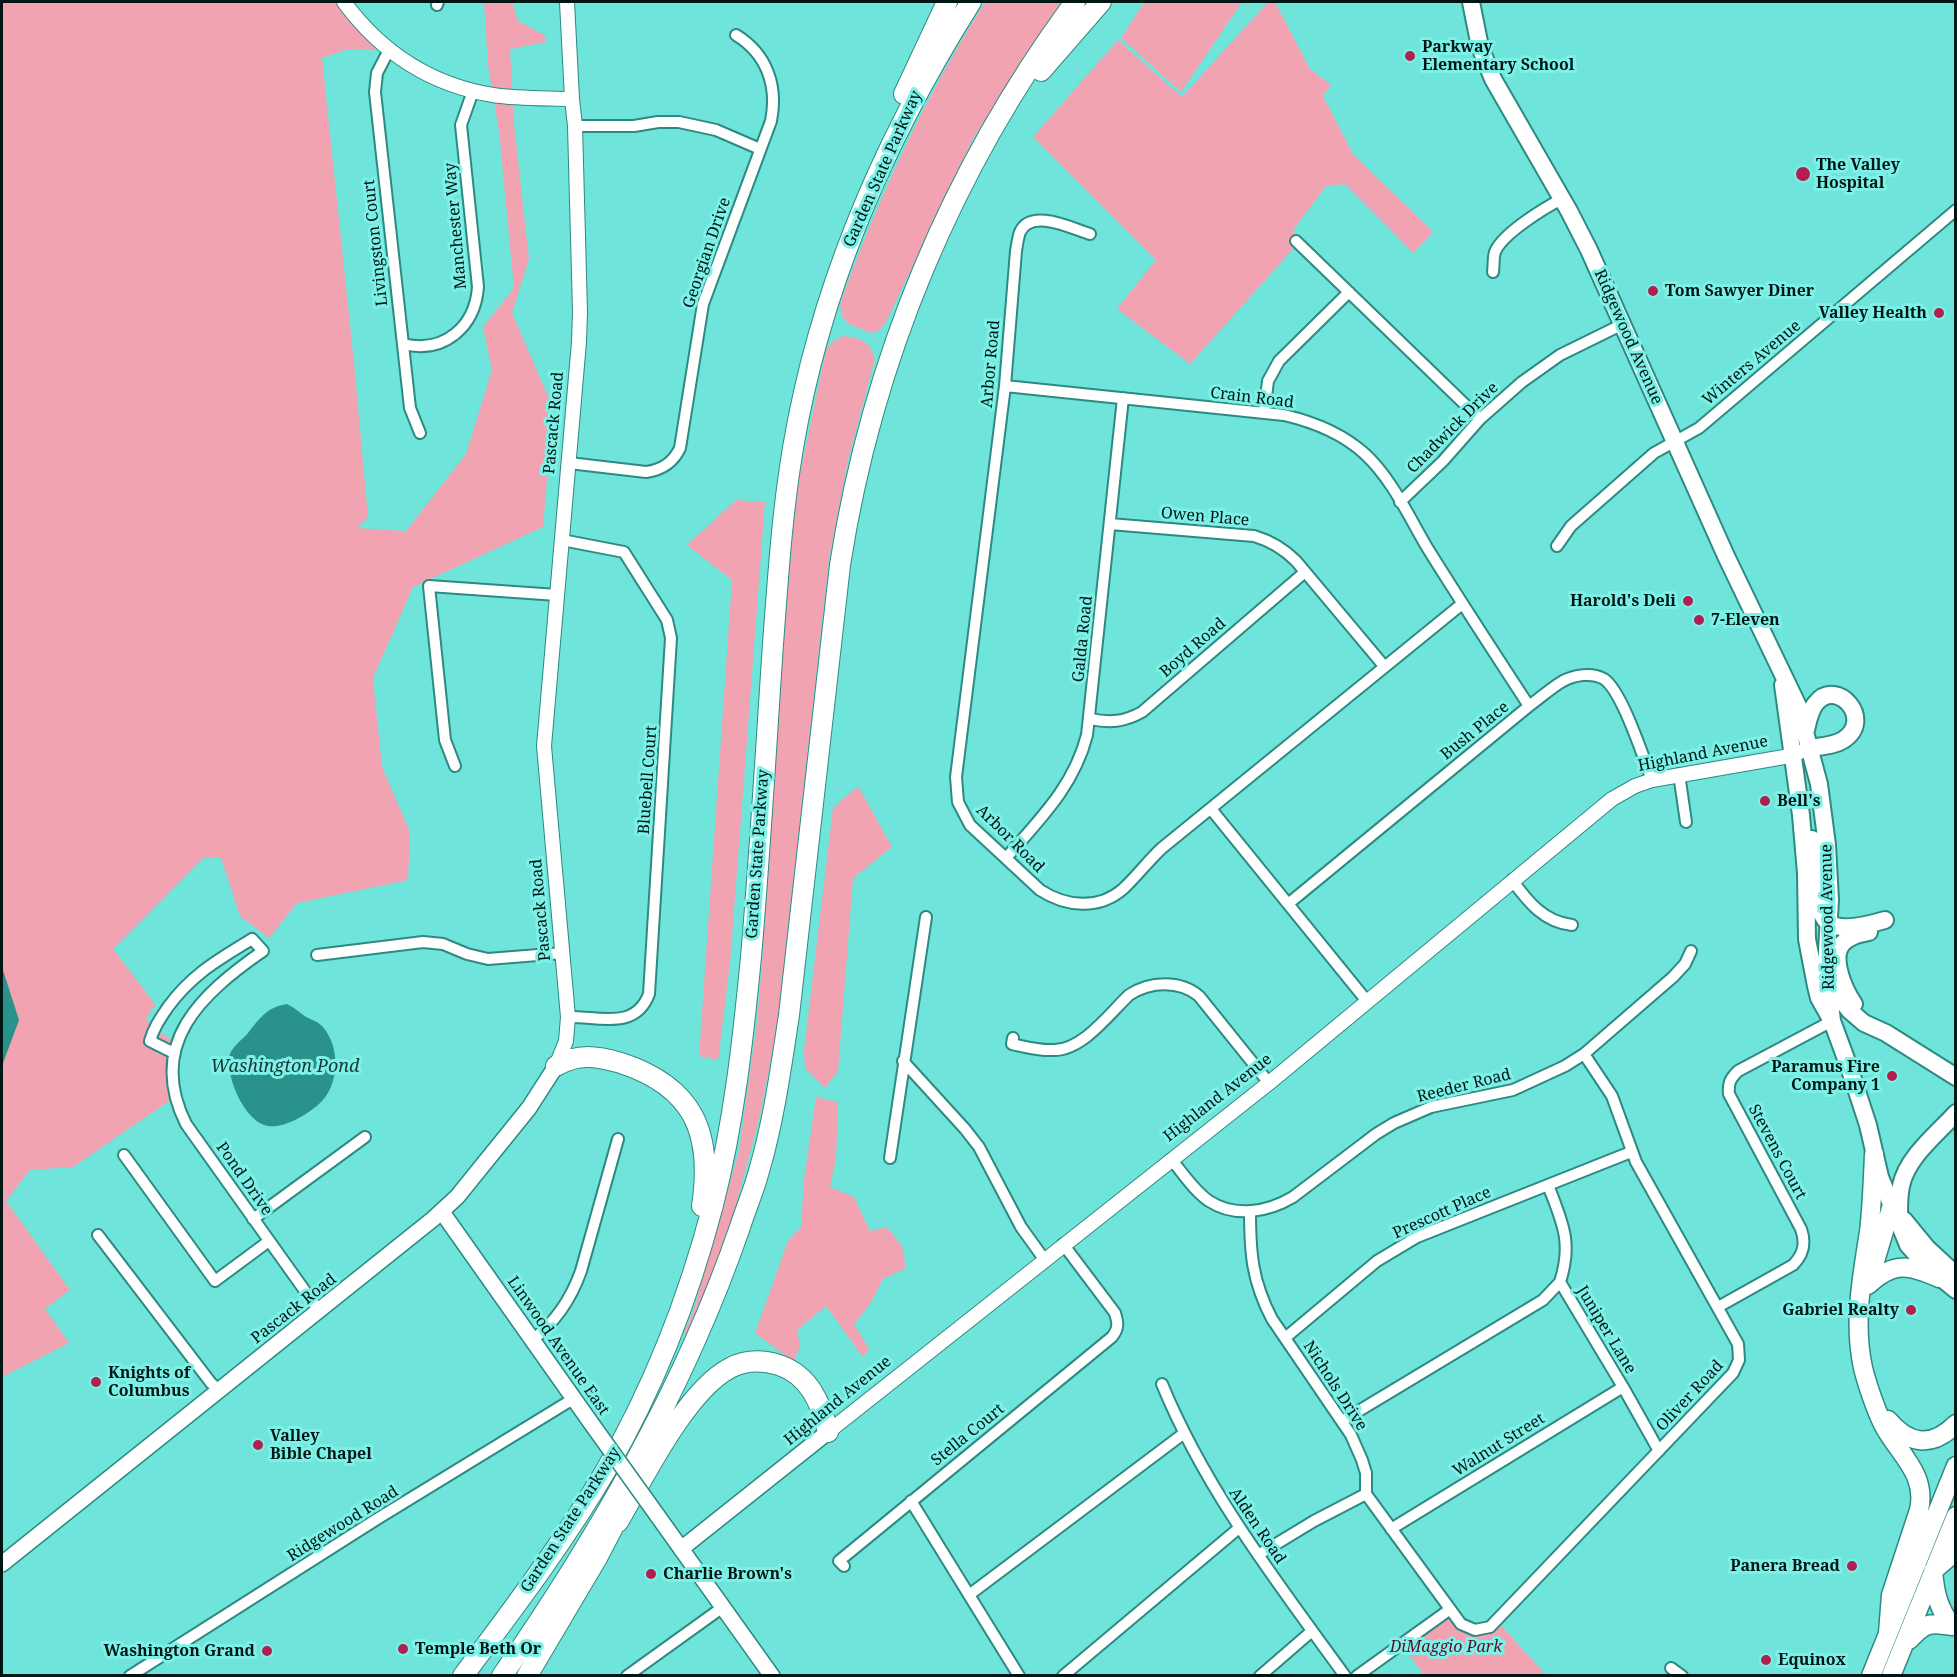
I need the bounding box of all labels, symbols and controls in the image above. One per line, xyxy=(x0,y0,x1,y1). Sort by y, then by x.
place label: Parkway Elementary School xyxy=(1422,37,1574,75)
marker: Parkway Elementary School xyxy=(1403,49,1417,63)
street label: Garden State Parkway xyxy=(840,88,926,250)
place label: The Valley Hospital xyxy=(1816,155,1900,193)
street label: Manchester Way xyxy=(441,162,471,290)
marker: The Valley Hospital xyxy=(1794,165,1812,183)
street label: Livingston Court xyxy=(360,179,392,307)
street label: Georgian Drive xyxy=(679,195,735,311)
street label: Ridgewood Avenue xyxy=(1590,266,1666,408)
place label: Tom Sawyer Diner xyxy=(1665,281,1814,301)
marker: Tom Sawyer Diner xyxy=(1646,284,1660,298)
place label: Valley Health xyxy=(1819,303,1927,323)
marker: Valley Health xyxy=(1932,306,1946,320)
street label: Winters Avenue xyxy=(1699,316,1805,410)
street label: Arbor Road xyxy=(978,319,1004,409)
street label: Pascack Road xyxy=(540,371,568,475)
street label: Chadwick Drive xyxy=(1403,378,1503,478)
street label: Crain Road xyxy=(1209,383,1295,413)
street label: Owen Place xyxy=(1160,504,1250,530)
place label: Harold's Deli xyxy=(1570,591,1676,611)
marker: Harold's Deli xyxy=(1681,594,1695,608)
street label: Galda Road xyxy=(1069,595,1097,683)
place label: 7-Eleven xyxy=(1711,610,1780,630)
marker: 7-Eleven xyxy=(1692,613,1706,627)
street label: Boyd Road xyxy=(1156,614,1230,682)
street label: Bush Place xyxy=(1437,698,1513,764)
street label: Bluebell Court xyxy=(635,725,661,835)
street label: Highland Avenue xyxy=(1636,732,1770,776)
street label: Garden State Parkway xyxy=(743,769,773,939)
place label: Bell's xyxy=(1777,791,1821,811)
marker: Bell's xyxy=(1758,794,1772,808)
street label: Arbor Road xyxy=(972,801,1048,877)
street label: Ridgewood Avenue xyxy=(1817,844,1839,990)
street label: Pascack Road xyxy=(527,858,555,962)
street label: Highland Avenue xyxy=(1160,1050,1276,1146)
water label: Washington Pond xyxy=(211,1056,359,1078)
place label: Paramus Fire Company 1 xyxy=(1771,1057,1880,1095)
street label: Reeder Road xyxy=(1415,1065,1513,1107)
marker: Paramus Fire Company 1 xyxy=(1885,1069,1899,1083)
street label: Stevens Court xyxy=(1744,1101,1810,1203)
street label: Pond Drive xyxy=(212,1139,276,1219)
street label: Prescott Place xyxy=(1390,1183,1494,1243)
street label: Pascack Road xyxy=(248,1270,340,1348)
street label: Linwood Avenue East xyxy=(503,1273,613,1419)
street label: Juniper Lane xyxy=(1572,1283,1640,1377)
place label: Gabriel Realty xyxy=(1782,1300,1899,1320)
marker: Gabriel Realty xyxy=(1904,1303,1918,1317)
street label: Nichols Drive xyxy=(1299,1338,1371,1434)
street label: Highland Avenue xyxy=(781,1352,895,1450)
street label: Oliver Road xyxy=(1652,1357,1728,1435)
place label: Knights of Columbus xyxy=(108,1363,190,1401)
marker: Knights of Columbus xyxy=(89,1375,103,1389)
street label: Stella Court xyxy=(928,1400,1008,1470)
street label: Walnut Street xyxy=(1450,1409,1548,1481)
place label: Valley Bible Chapel xyxy=(270,1426,372,1464)
marker: Valley Bible Chapel xyxy=(251,1438,265,1452)
street label: Garden State Parkway xyxy=(517,1444,625,1596)
street label: Ridgewood Road xyxy=(284,1482,402,1566)
street label: Alden Road xyxy=(1225,1484,1289,1568)
place label: Panera Bread xyxy=(1730,1556,1840,1576)
marker: Panera Bread xyxy=(1845,1559,1859,1573)
place label: Charlie Brown's xyxy=(663,1564,792,1584)
marker: Charlie Brown's xyxy=(644,1567,658,1581)
park label: DiMaggio Park xyxy=(1390,1637,1502,1657)
place label: Temple Beth Or xyxy=(415,1639,541,1659)
place label: Washington Grand xyxy=(104,1641,255,1661)
marker: Temple Beth Or xyxy=(396,1642,410,1656)
marker: Washington Grand xyxy=(260,1644,274,1658)
place label: Equinox xyxy=(1778,1650,1846,1670)
marker: Equinox xyxy=(1759,1653,1773,1667)

